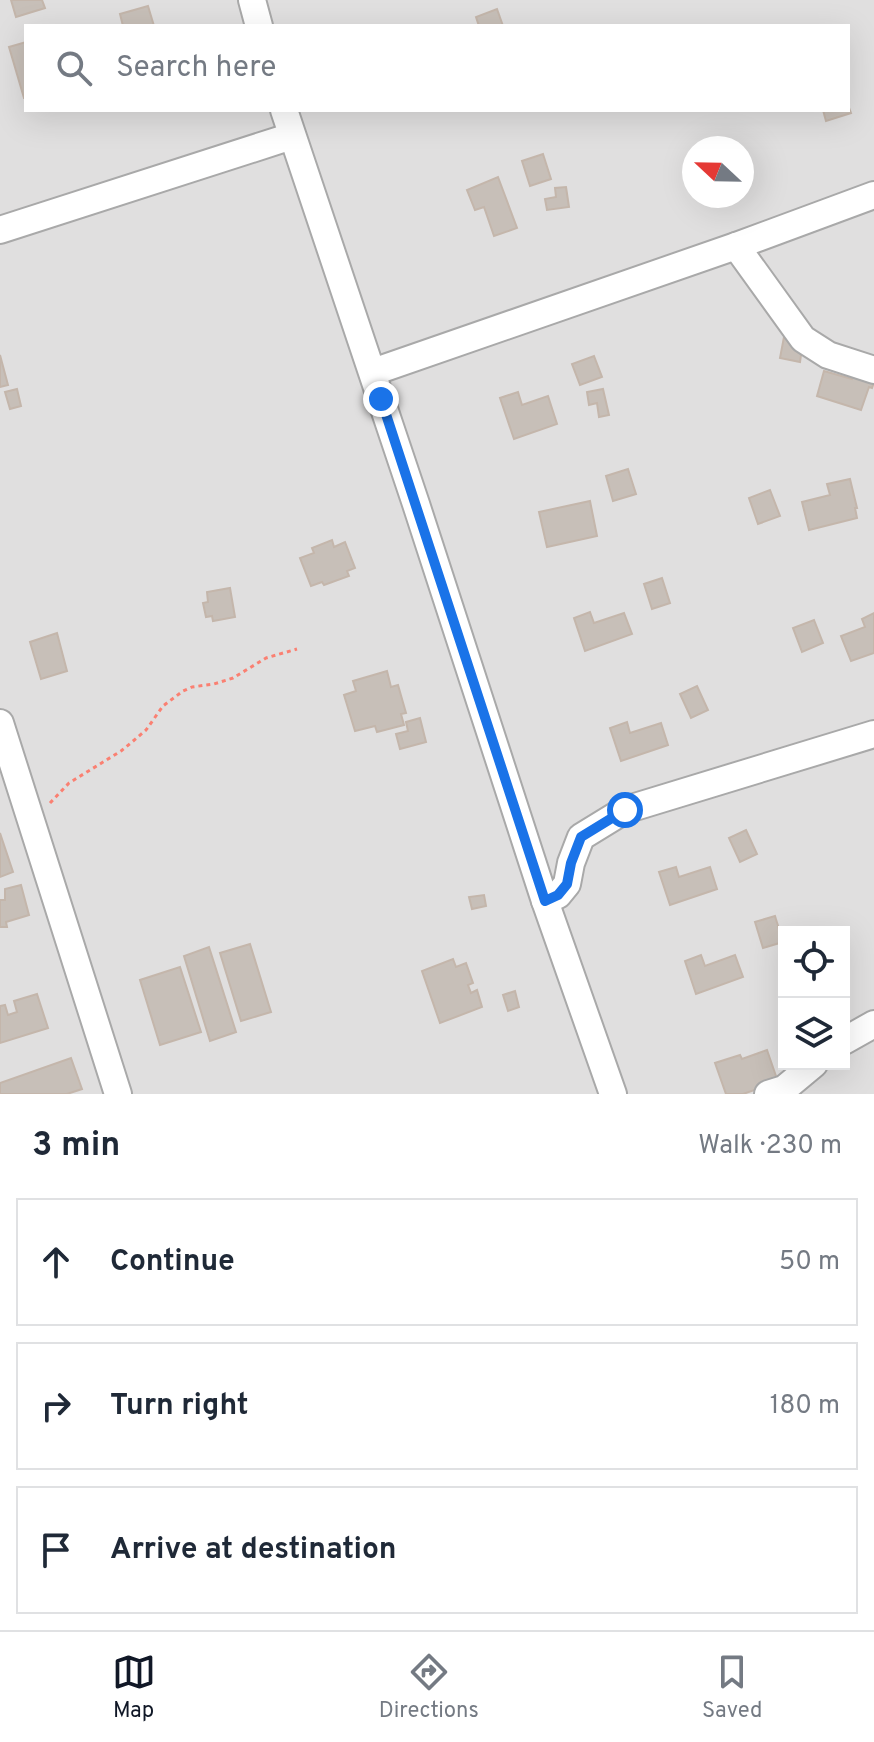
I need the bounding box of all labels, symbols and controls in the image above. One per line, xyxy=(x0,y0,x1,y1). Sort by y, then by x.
search box xyxy=(24,24,850,112)
icon: search xyxy=(52,46,96,90)
text: Search here xyxy=(116,50,276,87)
north arrow xyxy=(682,136,754,208)
route end xyxy=(363,381,399,417)
route start xyxy=(607,792,643,828)
map controls xyxy=(778,926,850,1070)
button: locate xyxy=(778,926,850,998)
button: layers xyxy=(778,998,850,1070)
text: 3 min xyxy=(32,1125,120,1168)
text: Walk · 230 m xyxy=(698,1130,842,1163)
icon: ahead xyxy=(34,1240,78,1284)
text: Continue xyxy=(110,1244,235,1281)
text: 50 m xyxy=(779,1246,840,1279)
icon: right xyxy=(34,1384,78,1428)
text: Turn right xyxy=(110,1388,248,1425)
text: 180 m xyxy=(770,1390,840,1423)
icon: arrive xyxy=(34,1528,78,1572)
text: Arrive at destination xyxy=(110,1532,396,1569)
tab: Map xyxy=(112,1650,156,1725)
tab: Directions xyxy=(379,1650,479,1725)
tab: Saved xyxy=(702,1650,762,1725)

